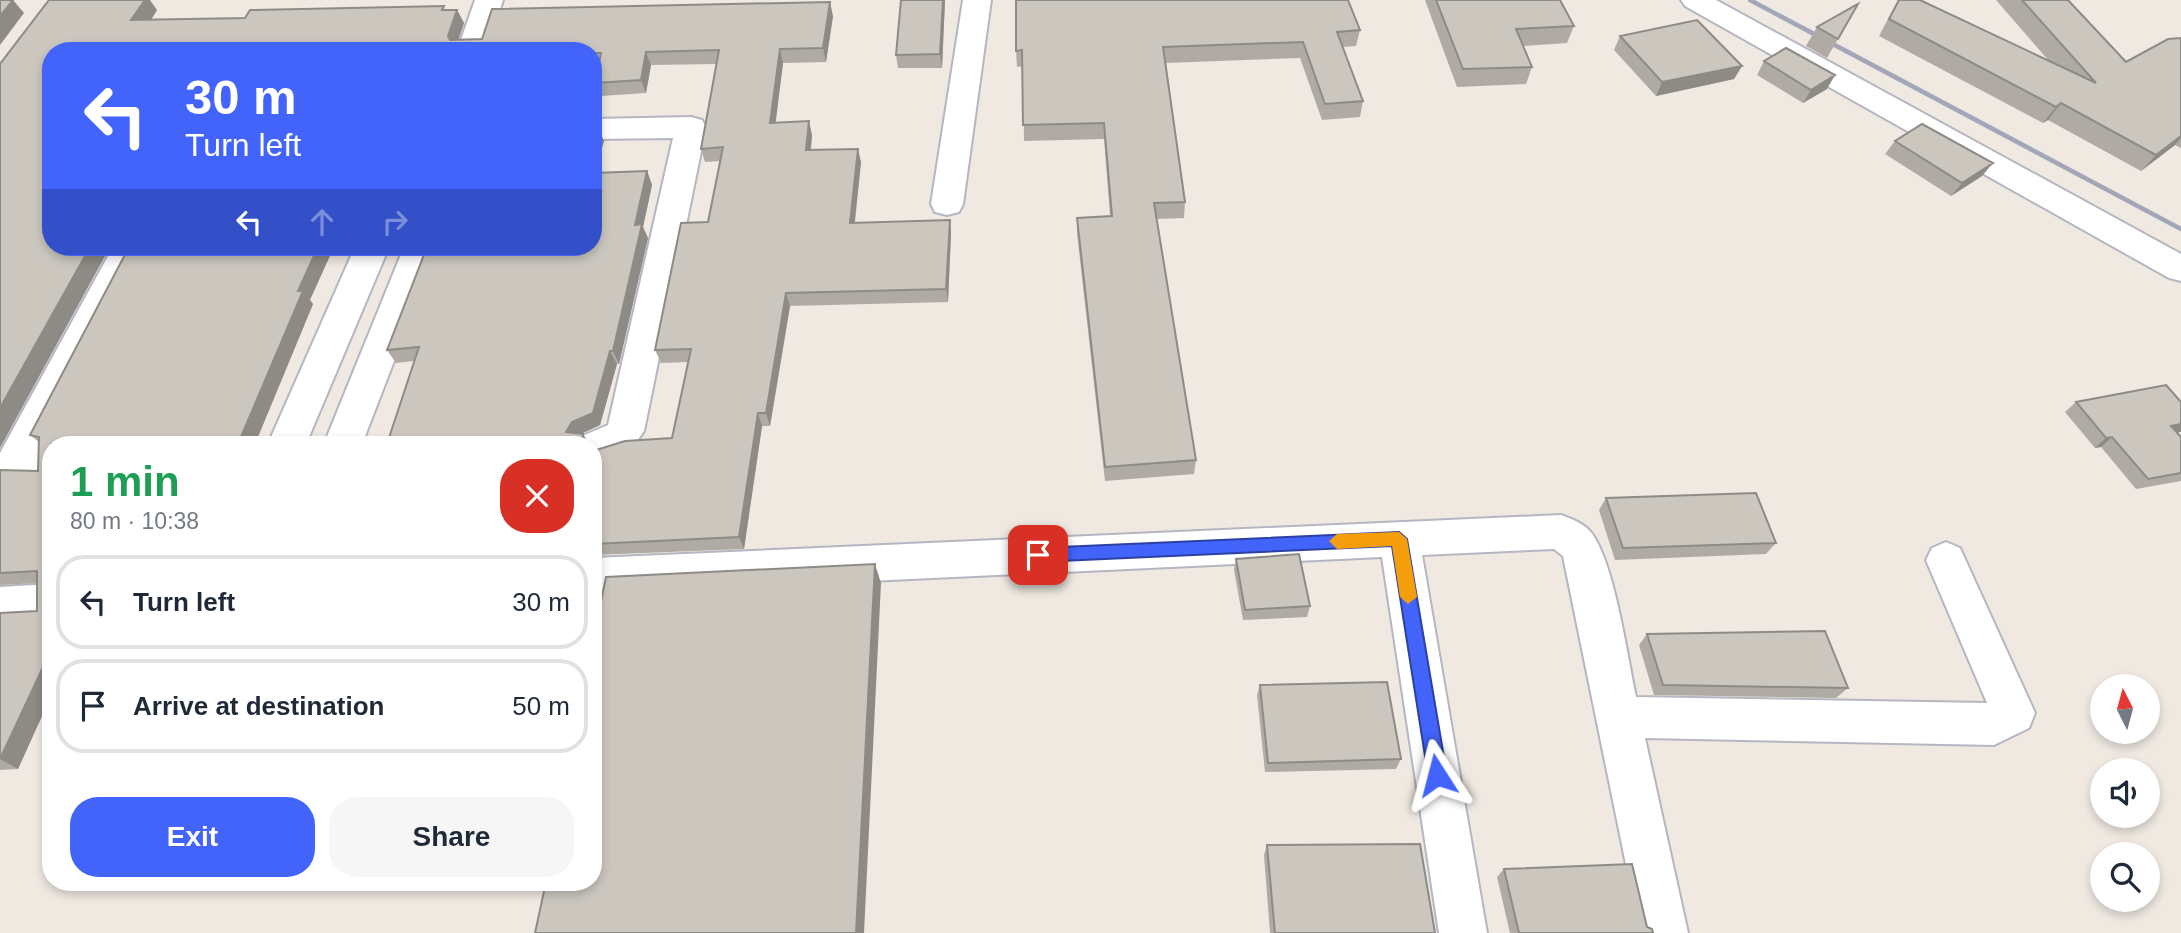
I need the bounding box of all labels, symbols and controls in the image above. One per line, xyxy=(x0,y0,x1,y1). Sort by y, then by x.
icon: left xyxy=(70,70,161,161)
text: 30 m xyxy=(185,70,297,124)
text: Turn left xyxy=(185,127,301,163)
icon: left xyxy=(230,203,268,241)
icon: ahead xyxy=(303,203,341,241)
icon: right xyxy=(376,203,414,241)
text: 1 min xyxy=(70,458,180,505)
button: close xyxy=(500,459,574,533)
text: 80 m · 10:38 xyxy=(70,508,199,534)
pin xyxy=(1008,525,1068,585)
icon: arrive xyxy=(1019,536,1057,574)
icon: left xyxy=(74,583,112,621)
text: Turn left xyxy=(133,587,235,617)
text: 30 m xyxy=(512,587,570,617)
north arrow xyxy=(2090,674,2160,744)
map controls xyxy=(2090,674,2160,912)
icon: arrive xyxy=(74,687,112,725)
text: Arrive at destination xyxy=(133,691,384,721)
text: 50 m xyxy=(512,691,570,721)
position arrow xyxy=(1400,738,1474,812)
button: sound xyxy=(2090,758,2160,828)
button: Exit xyxy=(70,797,315,877)
button: Share xyxy=(329,797,574,877)
button: search xyxy=(2090,842,2160,912)

